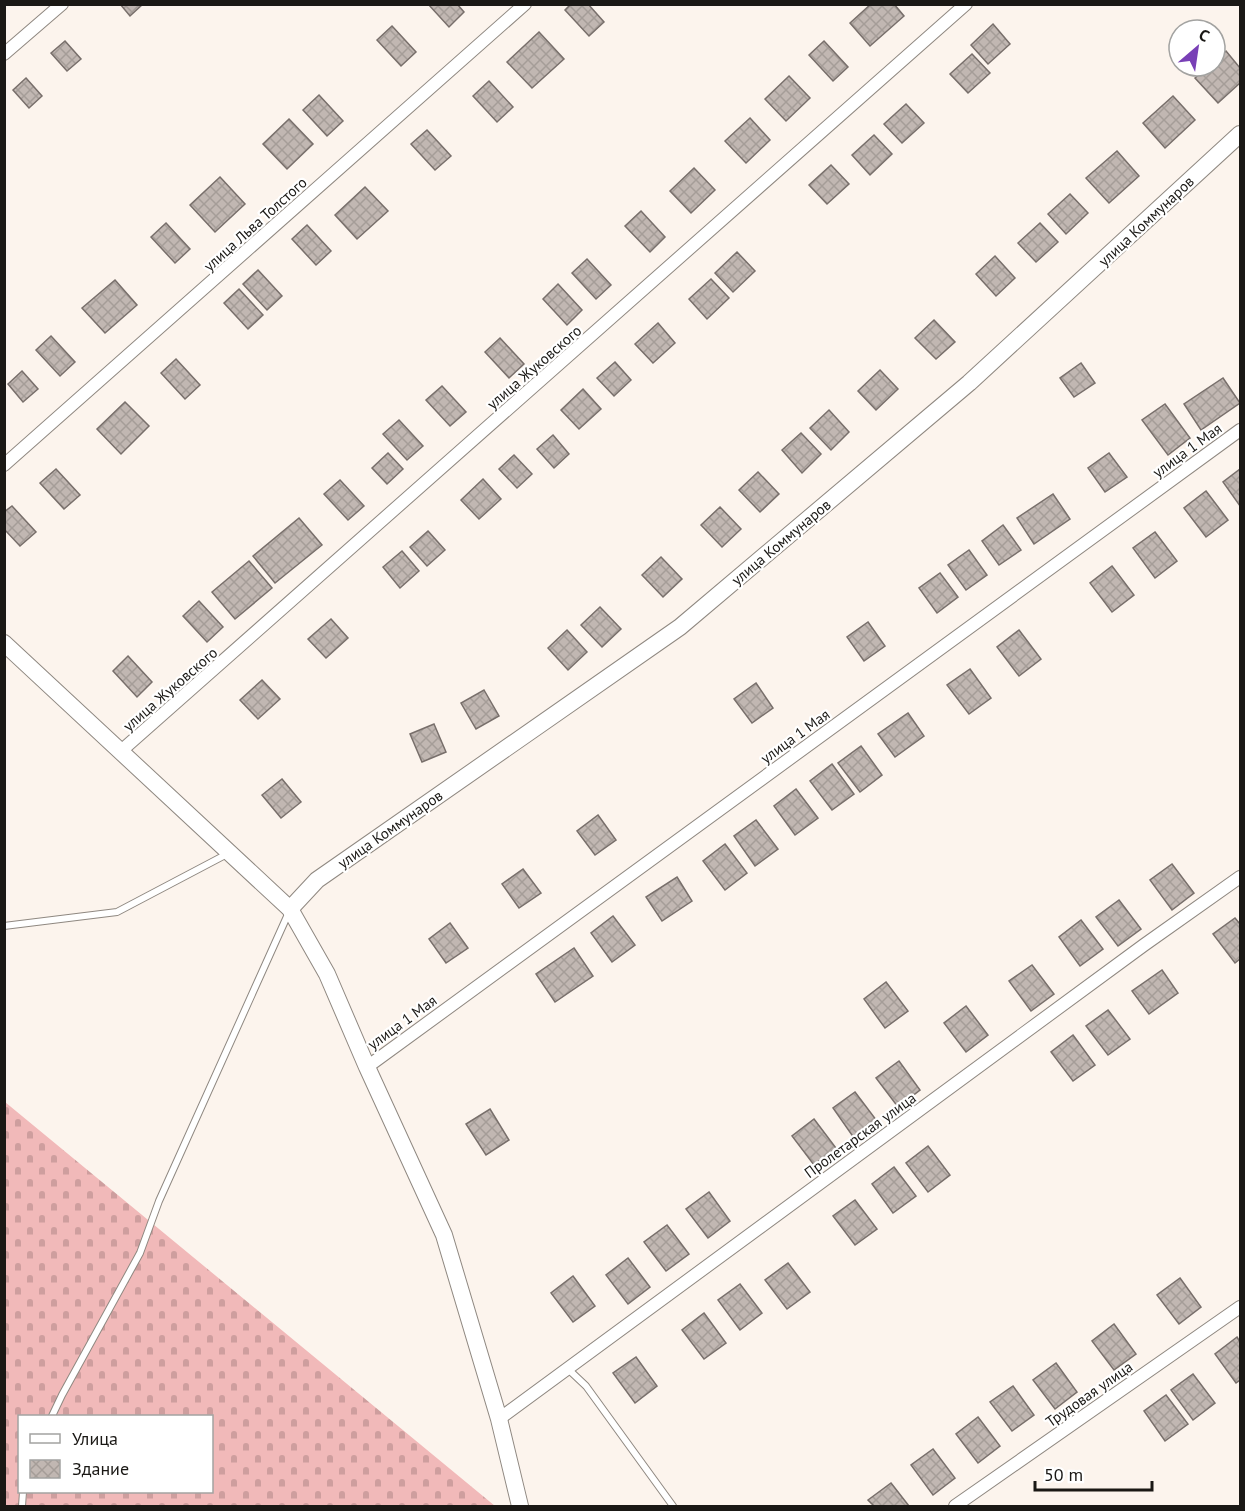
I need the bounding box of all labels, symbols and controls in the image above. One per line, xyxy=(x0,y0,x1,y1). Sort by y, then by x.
north arrow xyxy=(1167,18,1227,78)
text: С xyxy=(1196,24,1213,46)
street label: улица Коммунаров xyxy=(1094,172,1198,270)
street label: улица Льва Толстого xyxy=(199,173,311,275)
street label: улица Жуковского xyxy=(483,321,585,413)
street label: улица 1 Мая xyxy=(1149,419,1225,481)
street label: улица Коммунаров xyxy=(727,495,835,589)
street label: улица Жуковского xyxy=(119,643,221,735)
street label: улица 1 Мая xyxy=(757,705,833,767)
street label: улица Коммунаров xyxy=(334,786,446,872)
street label: улица 1 Мая xyxy=(364,991,440,1053)
street label: Пролетарская улица xyxy=(800,1088,920,1182)
street label: Трудовая улица xyxy=(1042,1357,1136,1431)
legend xyxy=(18,1415,213,1493)
text: Улица xyxy=(72,1427,118,1450)
scale bar xyxy=(1035,1454,1152,1492)
text: Здание xyxy=(72,1457,129,1480)
text: 50 m xyxy=(1044,1463,1083,1486)

